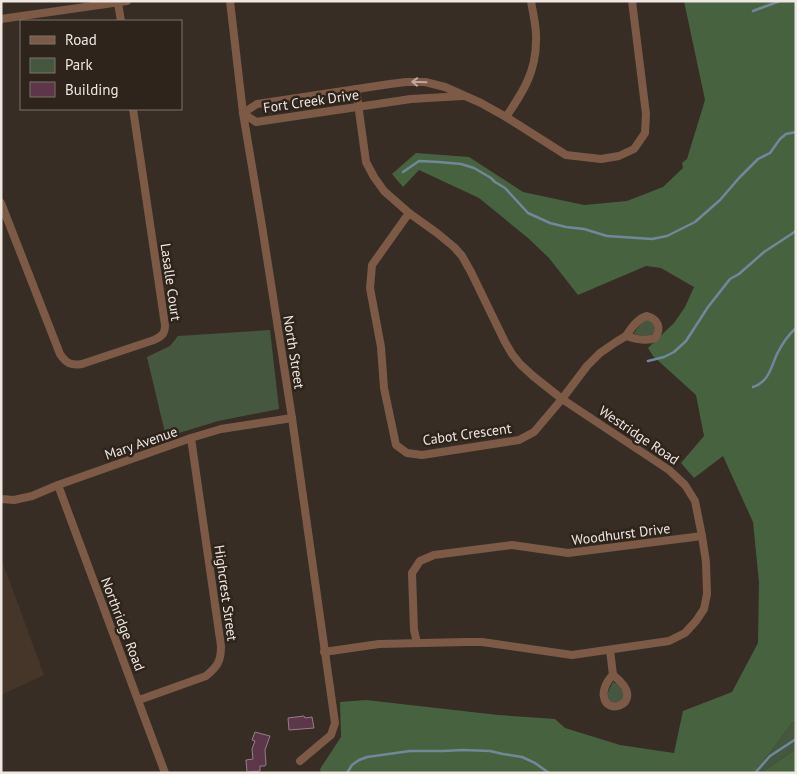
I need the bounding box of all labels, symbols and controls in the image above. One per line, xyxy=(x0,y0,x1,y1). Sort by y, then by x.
legend xyxy=(20,20,182,110)
text: Road xyxy=(65,30,97,49)
text: Park xyxy=(65,55,93,74)
one-way arrow xyxy=(411,78,427,87)
text: Building xyxy=(65,80,119,99)
street label: Fort Creek Drive xyxy=(262,85,360,117)
street label: Lasalle Court xyxy=(157,242,185,322)
street label: North Street xyxy=(279,314,309,390)
street label: Westridge Road xyxy=(595,402,683,468)
street label: Cabot Crescent xyxy=(422,419,513,449)
street label: Mary Avenue xyxy=(102,422,180,464)
street label: Woodhurst Drive xyxy=(571,519,671,549)
street label: Highcrest Street xyxy=(210,544,242,642)
street label: Northridge Road xyxy=(97,575,149,673)

